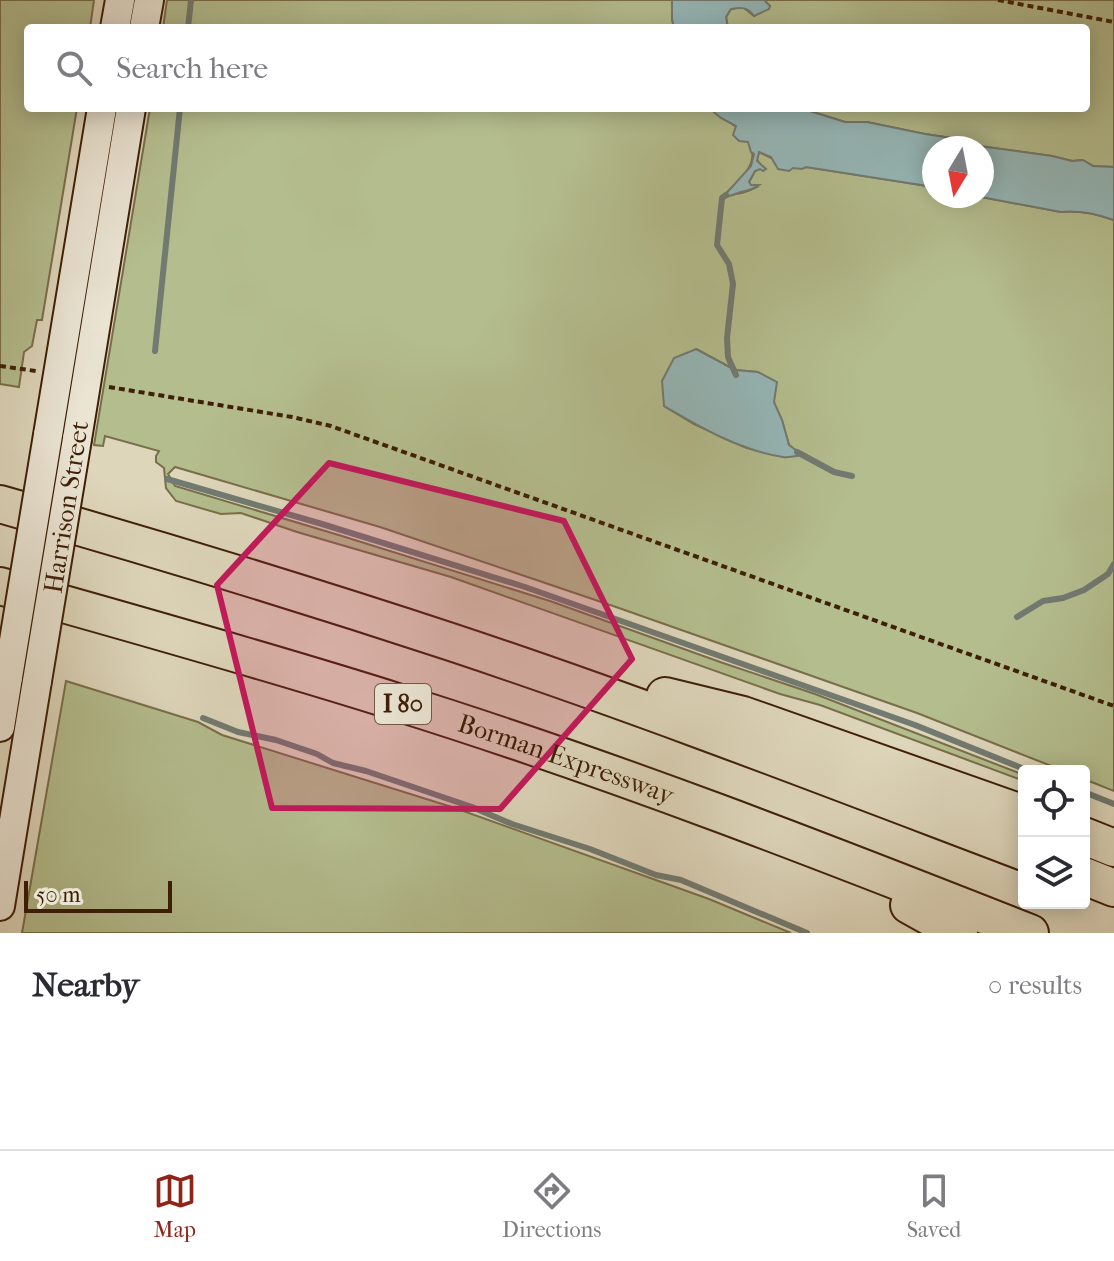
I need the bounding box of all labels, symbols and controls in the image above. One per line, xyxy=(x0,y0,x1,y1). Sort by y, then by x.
search box xyxy=(24,24,1090,112)
icon: search xyxy=(52,46,96,90)
text: Search here xyxy=(116,51,268,86)
north arrow xyxy=(922,136,994,208)
street label: Harrison Street xyxy=(38,418,96,596)
road number: I 80 xyxy=(375,684,431,724)
street label: Borman Expressway xyxy=(454,708,679,811)
map controls xyxy=(1018,765,1090,909)
button: locate xyxy=(1018,765,1090,837)
button: layers xyxy=(1018,837,1090,909)
scale bar xyxy=(24,877,172,913)
text: 50 m xyxy=(36,882,81,908)
text: Nearby xyxy=(32,965,139,1005)
text: 0 results xyxy=(988,970,1082,1001)
tab: Map xyxy=(153,1169,197,1243)
tab: Directions xyxy=(502,1169,601,1243)
tab: Saved xyxy=(907,1169,961,1243)

